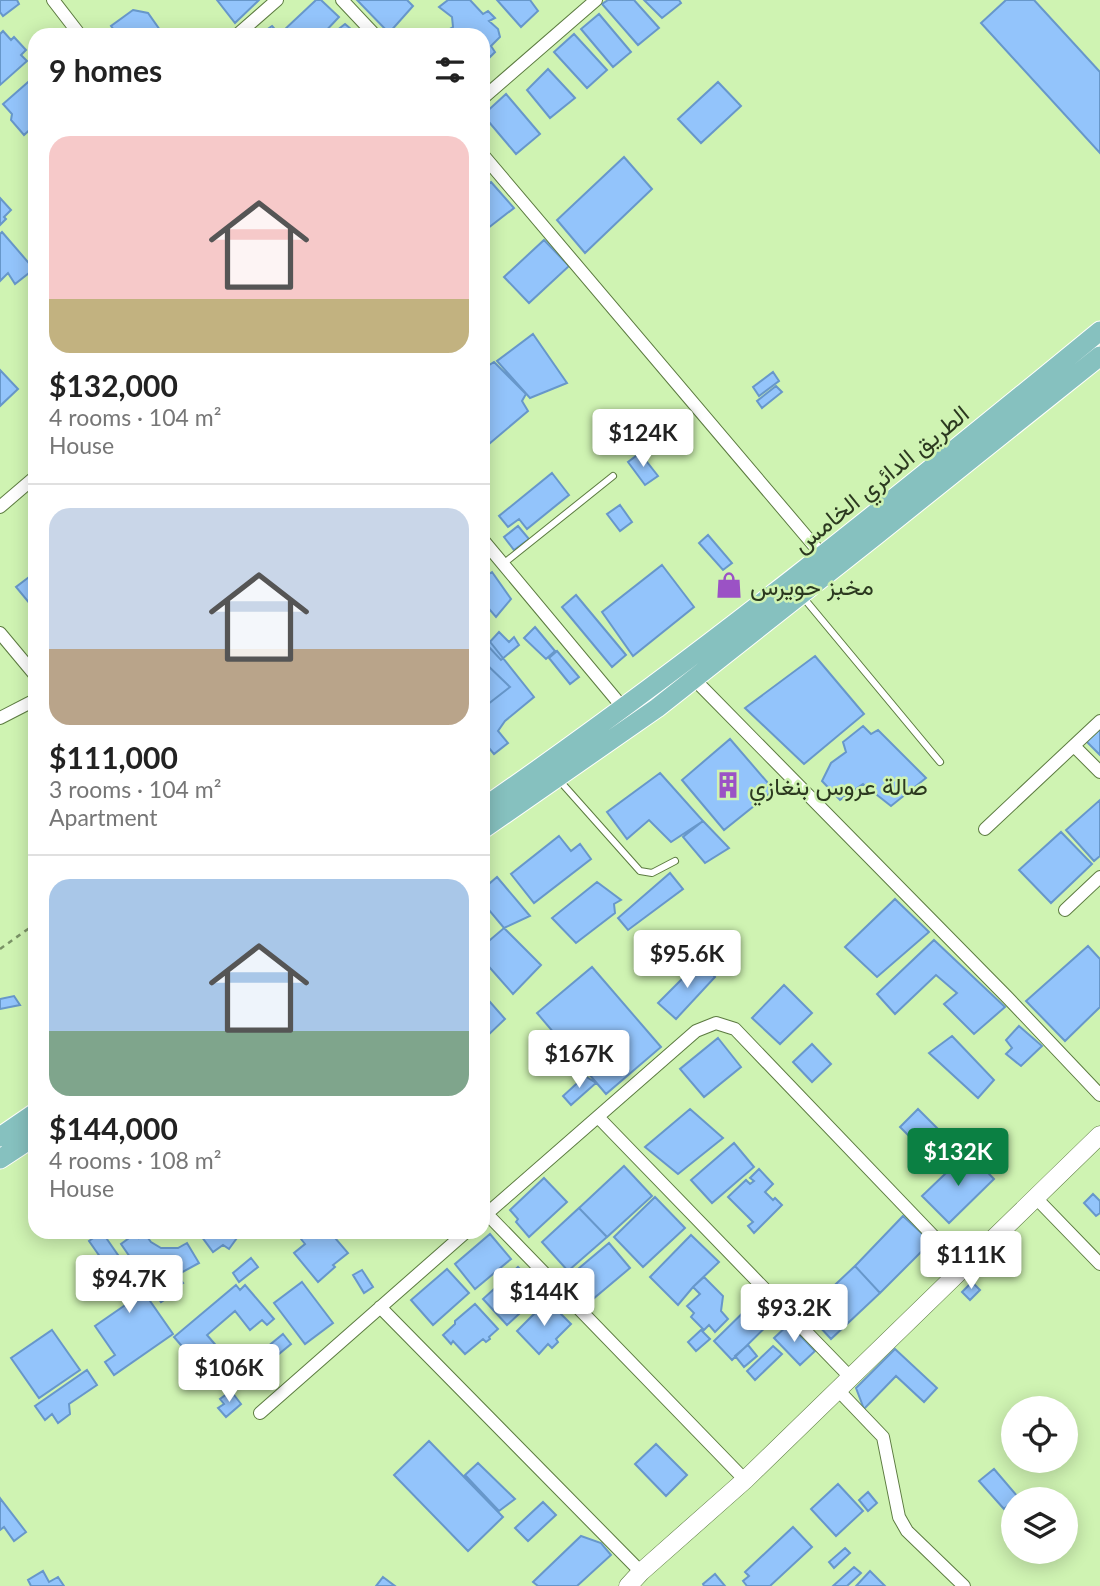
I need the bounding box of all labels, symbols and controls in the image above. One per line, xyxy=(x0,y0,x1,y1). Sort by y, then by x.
icon: filters xyxy=(431,51,469,89)
text: 9 homes xyxy=(49,52,162,88)
icon: home xyxy=(196,182,322,308)
text: $132,000 xyxy=(49,367,178,403)
street label: الطريق الدائري الخامس xyxy=(786,398,978,563)
text: 4 rooms · 104 m² xyxy=(49,403,221,431)
pin: $124K xyxy=(594,410,692,469)
text: $124K xyxy=(608,418,678,446)
text: House xyxy=(49,431,114,459)
icon: home xyxy=(196,554,322,680)
shop icon: مخبز حويرس xyxy=(714,570,744,600)
place label: مخبز حويرس xyxy=(750,571,874,602)
text: $111,000 xyxy=(49,739,178,775)
building icon: صالة عروس بنغازي xyxy=(713,770,743,800)
place label: صالة عروس بنغازي xyxy=(749,771,928,806)
text: 3 rooms · 104 m² xyxy=(49,775,221,803)
text: Apartment xyxy=(49,803,157,831)
icon: home xyxy=(196,925,322,1051)
pin: $95.6K xyxy=(630,930,744,990)
text: $95.6K xyxy=(650,939,724,967)
pin: $167K xyxy=(530,1030,628,1090)
text: $167K xyxy=(544,1039,614,1067)
text: $144,000 xyxy=(49,1110,178,1146)
pin: $132K xyxy=(909,1128,1007,1188)
text: $132K xyxy=(923,1137,993,1165)
text: 4 rooms · 108 m² xyxy=(49,1146,221,1174)
text: House xyxy=(49,1174,114,1202)
pin: $111K xyxy=(922,1232,1020,1291)
text: $111K xyxy=(936,1240,1006,1268)
pin: $94.7K xyxy=(72,1256,186,1315)
text: $94.7K xyxy=(92,1264,166,1292)
pin: $144K xyxy=(495,1268,593,1328)
text: $144K xyxy=(509,1277,579,1305)
pin: $93.2K xyxy=(737,1284,851,1344)
text: $93.2K xyxy=(757,1293,831,1321)
pin: $106K xyxy=(180,1344,278,1404)
text: $106K xyxy=(194,1353,264,1381)
map controls xyxy=(1001,1396,1078,1564)
button: locate xyxy=(1001,1396,1078,1473)
button: layers xyxy=(1001,1487,1078,1564)

